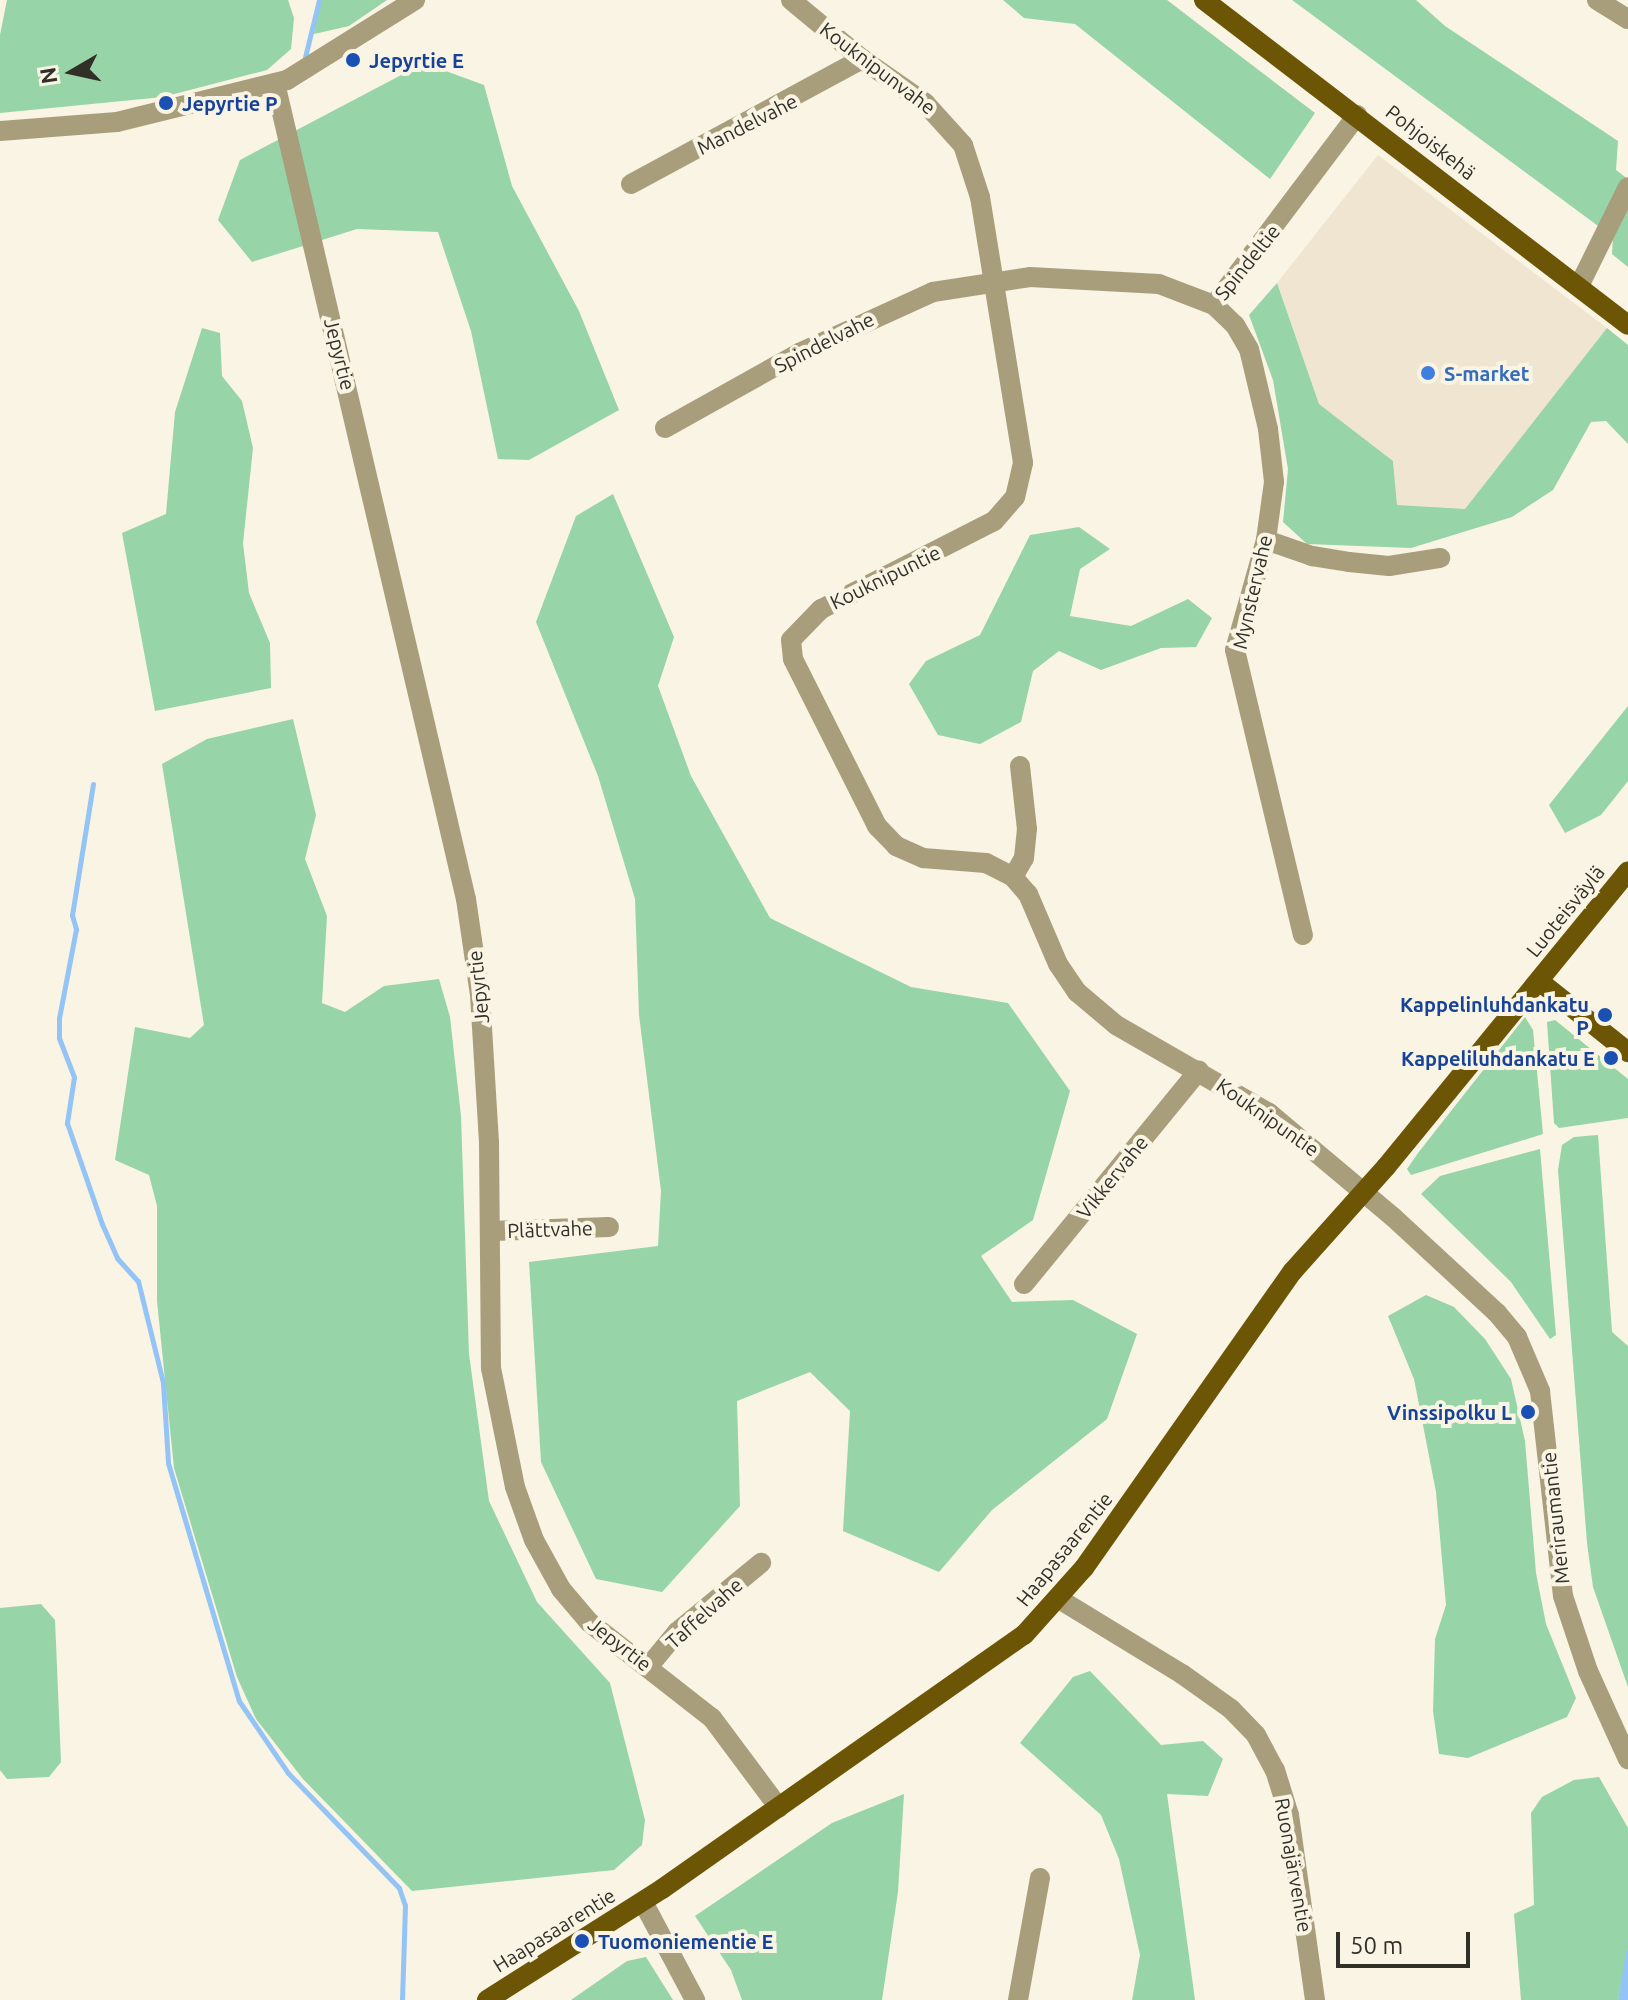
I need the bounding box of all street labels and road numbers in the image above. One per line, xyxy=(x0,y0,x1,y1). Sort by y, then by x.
street label: Kouknipunvahe xyxy=(816,17,940,119)
street label: Mandelvahe xyxy=(693,88,801,160)
street label: Pohjoiskehä xyxy=(1381,99,1481,185)
street label: Spindeltie xyxy=(1209,219,1285,305)
street label: Spindelvahe xyxy=(770,307,878,377)
street label: Jepyrtie xyxy=(319,315,361,393)
street label: Mynstervahe xyxy=(1227,533,1277,651)
street label: Kouknipuntie xyxy=(826,540,944,614)
street label: Luoteisväylä xyxy=(1521,860,1609,962)
street label: Jepyrtie xyxy=(462,949,494,1025)
street label: Kouknipuntie xyxy=(1212,1073,1324,1161)
street label: Vikkervahe xyxy=(1071,1131,1153,1223)
street label: Plättvahe xyxy=(507,1216,593,1242)
street label: Meriraumantie xyxy=(1536,1451,1574,1585)
street label: Haapasaarentie xyxy=(1011,1487,1117,1611)
street label: Taffelvahe xyxy=(661,1572,747,1654)
street label: Jepyrtie xyxy=(584,1612,656,1676)
street label: Ruonajärventie xyxy=(1270,1796,1318,1934)
street label: Haapasaarentie xyxy=(488,1883,620,1977)

